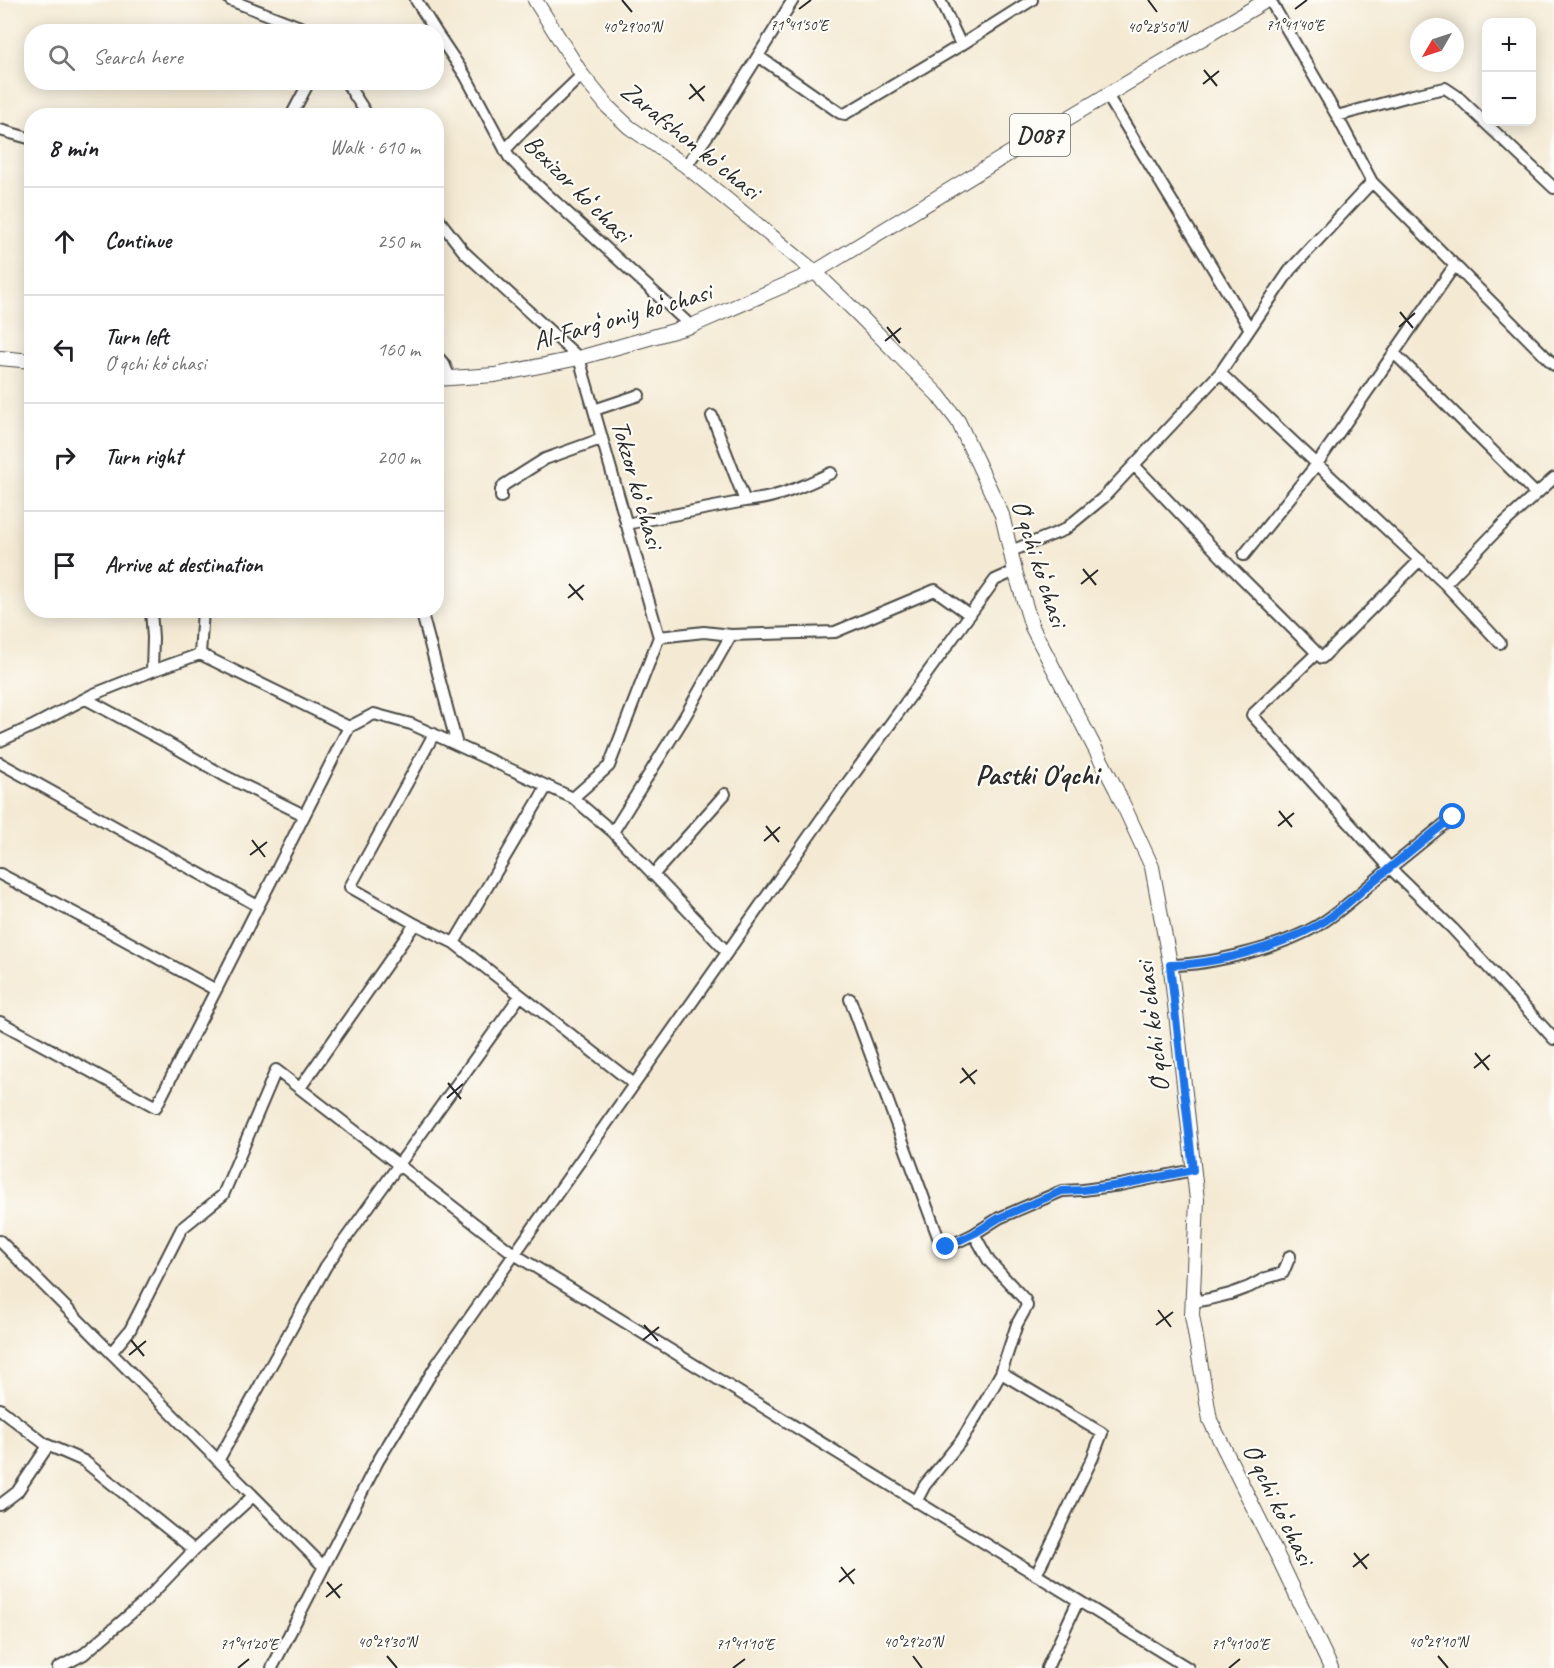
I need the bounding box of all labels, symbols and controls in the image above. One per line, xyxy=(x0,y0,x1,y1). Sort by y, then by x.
text: 71°41'50"E xyxy=(770,16,830,35)
text: 71°41'40"E xyxy=(1266,16,1326,35)
text: 40°29'00"N xyxy=(602,18,665,37)
text: 40°28'50"N xyxy=(1127,18,1190,37)
north arrow xyxy=(1410,18,1464,72)
map controls xyxy=(1482,18,1536,126)
button: + xyxy=(1482,18,1536,72)
search box xyxy=(24,24,444,90)
icon: search xyxy=(45,41,78,74)
text: Search here xyxy=(93,43,183,71)
button: − xyxy=(1482,72,1536,126)
street label: Zarafshon koʻchasi xyxy=(614,74,770,209)
road number: D087 xyxy=(1010,114,1070,156)
street label: Bexizor koʻchasi xyxy=(517,127,641,252)
text: 8 min xyxy=(48,131,98,164)
text: Walk · 610 m xyxy=(330,135,420,160)
icon: ahead xyxy=(48,225,81,258)
text: Continue xyxy=(105,227,171,255)
text: 250 m xyxy=(377,229,420,254)
street label: Al-Fargʻoniy koʻchasi xyxy=(529,274,718,358)
text: Turn left xyxy=(105,323,169,351)
icon: left xyxy=(48,333,81,366)
text: 160 m xyxy=(377,337,420,362)
text: Oʻqchi koʻchasi xyxy=(105,351,206,376)
street label: Tokzor koʻchasi xyxy=(603,416,672,555)
icon: right xyxy=(48,441,81,474)
text: Turn right xyxy=(105,443,182,471)
text: 200 m xyxy=(377,445,420,470)
street label: Oʻqchi koʻchasi xyxy=(1004,496,1076,634)
icon: arrive xyxy=(48,549,81,582)
text: Arrive at destination xyxy=(105,551,262,579)
district label: Pastki O'qchi xyxy=(976,757,1102,792)
route start xyxy=(1439,803,1465,829)
street label: Oʻqchi koʻchasi xyxy=(1128,957,1177,1094)
route end xyxy=(932,1233,958,1259)
street label: Oʻqchi koʻchasi xyxy=(1235,1438,1323,1573)
text: 40°29'30"N xyxy=(357,1633,420,1652)
text: 40°29'20"N xyxy=(883,1633,946,1652)
text: 40°29'10"N xyxy=(1408,1633,1471,1652)
text: 71°41'20"E xyxy=(220,1635,280,1654)
text: 71°41'10"E xyxy=(716,1635,776,1654)
text: 71°41'00"E xyxy=(1211,1635,1271,1654)

